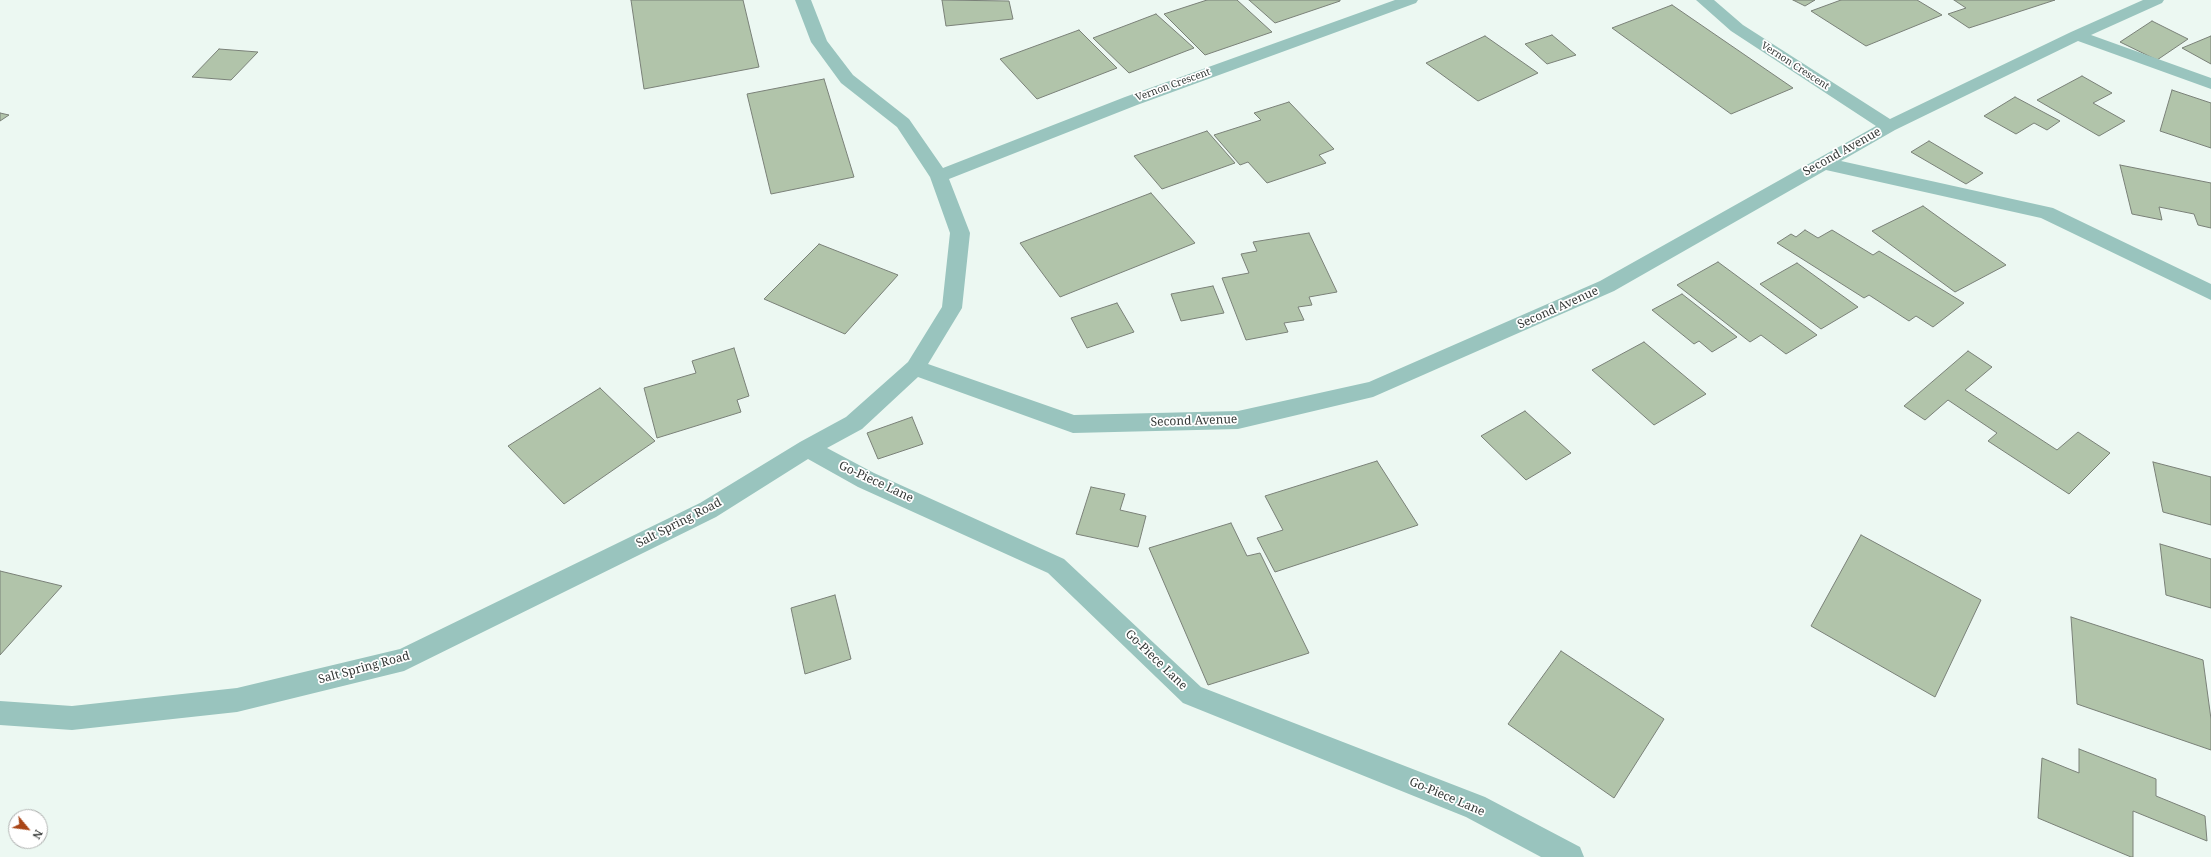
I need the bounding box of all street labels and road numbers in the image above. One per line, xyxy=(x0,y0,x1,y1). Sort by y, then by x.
street label: Vernon Crescent xyxy=(1759,40,1831,92)
street label: Vernon Crescent xyxy=(1134,66,1212,104)
street label: Second Avenue xyxy=(1801,125,1883,179)
street label: Second Avenue xyxy=(1515,284,1601,332)
street label: Second Avenue xyxy=(1150,412,1238,430)
street label: Go-Piece Lane xyxy=(836,458,916,506)
street label: Salt Spring Road xyxy=(634,495,724,551)
street label: Go-Piece Lane xyxy=(1122,627,1190,693)
street label: Salt Spring Road xyxy=(317,649,411,687)
street label: Go-Piece Lane xyxy=(1407,775,1487,819)

